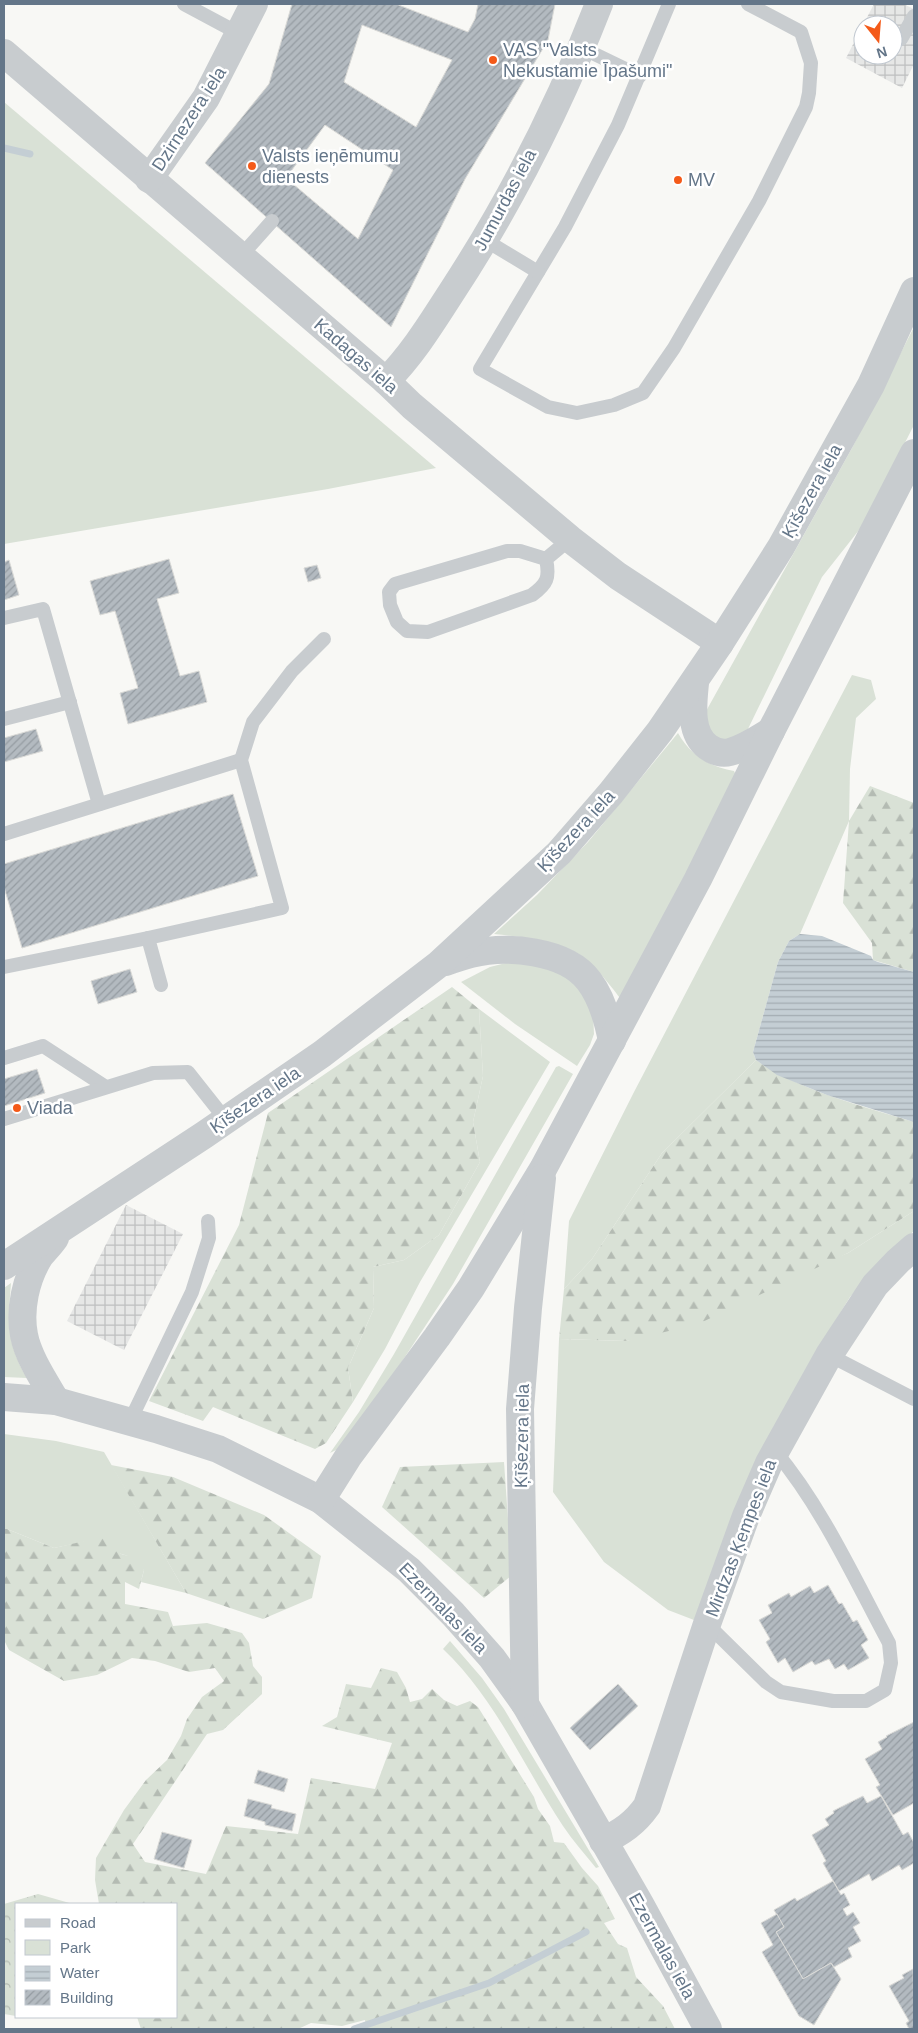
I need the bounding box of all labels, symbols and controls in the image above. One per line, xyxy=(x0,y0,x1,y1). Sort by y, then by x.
north arrow xyxy=(853,15,903,65)
place label: VAS "Valsts Nekustamie Īpašumi" xyxy=(503,40,672,81)
text: N xyxy=(875,43,889,62)
marker: VAS "Valsts Nekustamie Īpašumi" xyxy=(487,54,499,66)
street label: Dzirnezera iela xyxy=(148,62,231,175)
street label: Jumurdas iela xyxy=(470,145,541,254)
place label: Valsts ieņēmumu dienests xyxy=(262,146,399,187)
marker: Valsts ieņēmumu dienests xyxy=(246,160,258,172)
place label: MV xyxy=(688,170,715,190)
marker: MV xyxy=(672,174,684,186)
street label: Kadagas iela xyxy=(310,314,403,398)
street label: Ķīšezera iela xyxy=(778,440,846,541)
street label: Ķīšezera iela xyxy=(533,785,619,876)
street label: Ķīšezera iela xyxy=(206,1062,305,1137)
place label: Viada xyxy=(27,1098,74,1118)
marker: Viada xyxy=(11,1102,23,1114)
street label: Ķīšezera iela xyxy=(511,1383,533,1488)
street label: Mirdzas Ķempes iela xyxy=(702,1456,781,1620)
street label: Ezermalas iela xyxy=(395,1559,492,1658)
street label: Ezermalas iela xyxy=(625,1890,700,2003)
legend xyxy=(15,1903,178,2018)
text: Road xyxy=(60,1914,96,1931)
text: Park xyxy=(60,1939,91,1956)
text: Water xyxy=(60,1964,99,1981)
text: Building xyxy=(60,1989,113,2006)

